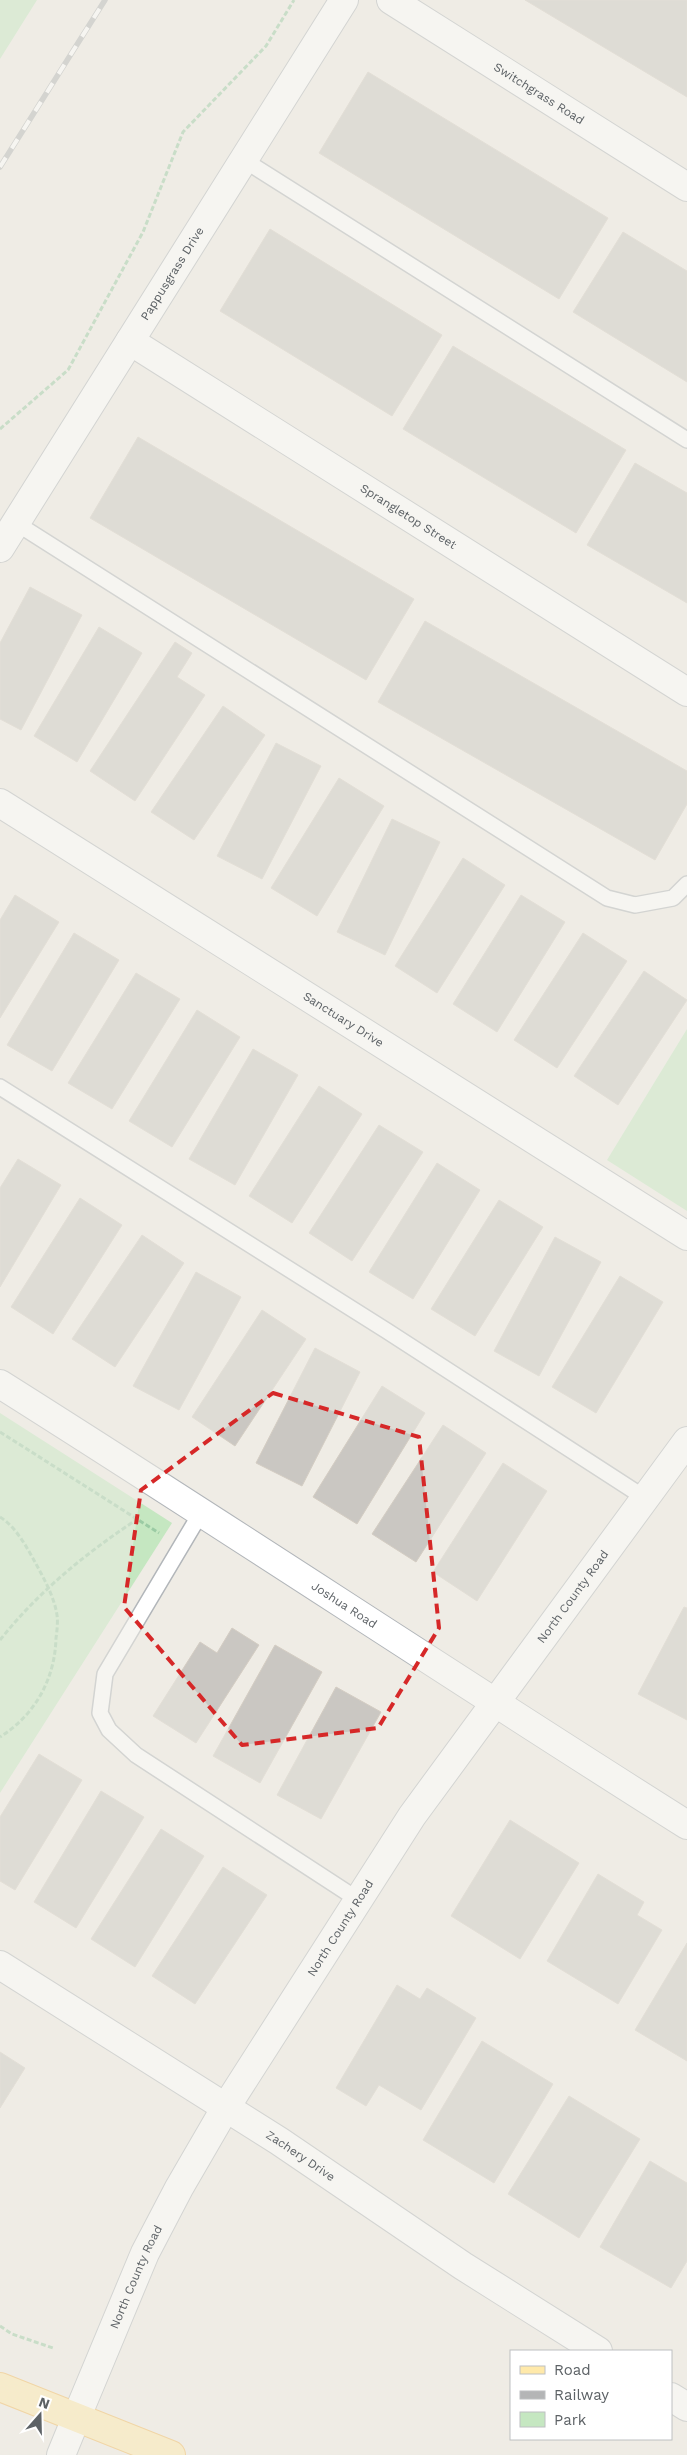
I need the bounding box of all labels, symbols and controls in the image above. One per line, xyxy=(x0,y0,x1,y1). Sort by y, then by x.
street label: Switchgrass Road xyxy=(491,60,587,127)
street label: Pappusgrass Drive xyxy=(138,224,207,323)
street label: Sprangletop Street xyxy=(358,481,459,552)
street label: Sanctuary Drive xyxy=(301,989,386,1050)
street label: North County Road xyxy=(534,1548,611,1646)
street label: Joshua Road xyxy=(309,1579,379,1631)
street label: North County Road xyxy=(304,1877,376,1979)
street label: Zachery Drive xyxy=(263,2128,338,2184)
street label: North County Road xyxy=(107,2223,165,2331)
legend xyxy=(510,2350,672,2440)
text: Road xyxy=(554,2361,591,2379)
text: Railway xyxy=(554,2386,609,2404)
north arrow xyxy=(15,2390,65,2440)
text: N xyxy=(37,2393,52,2412)
text: Park xyxy=(554,2411,587,2429)

